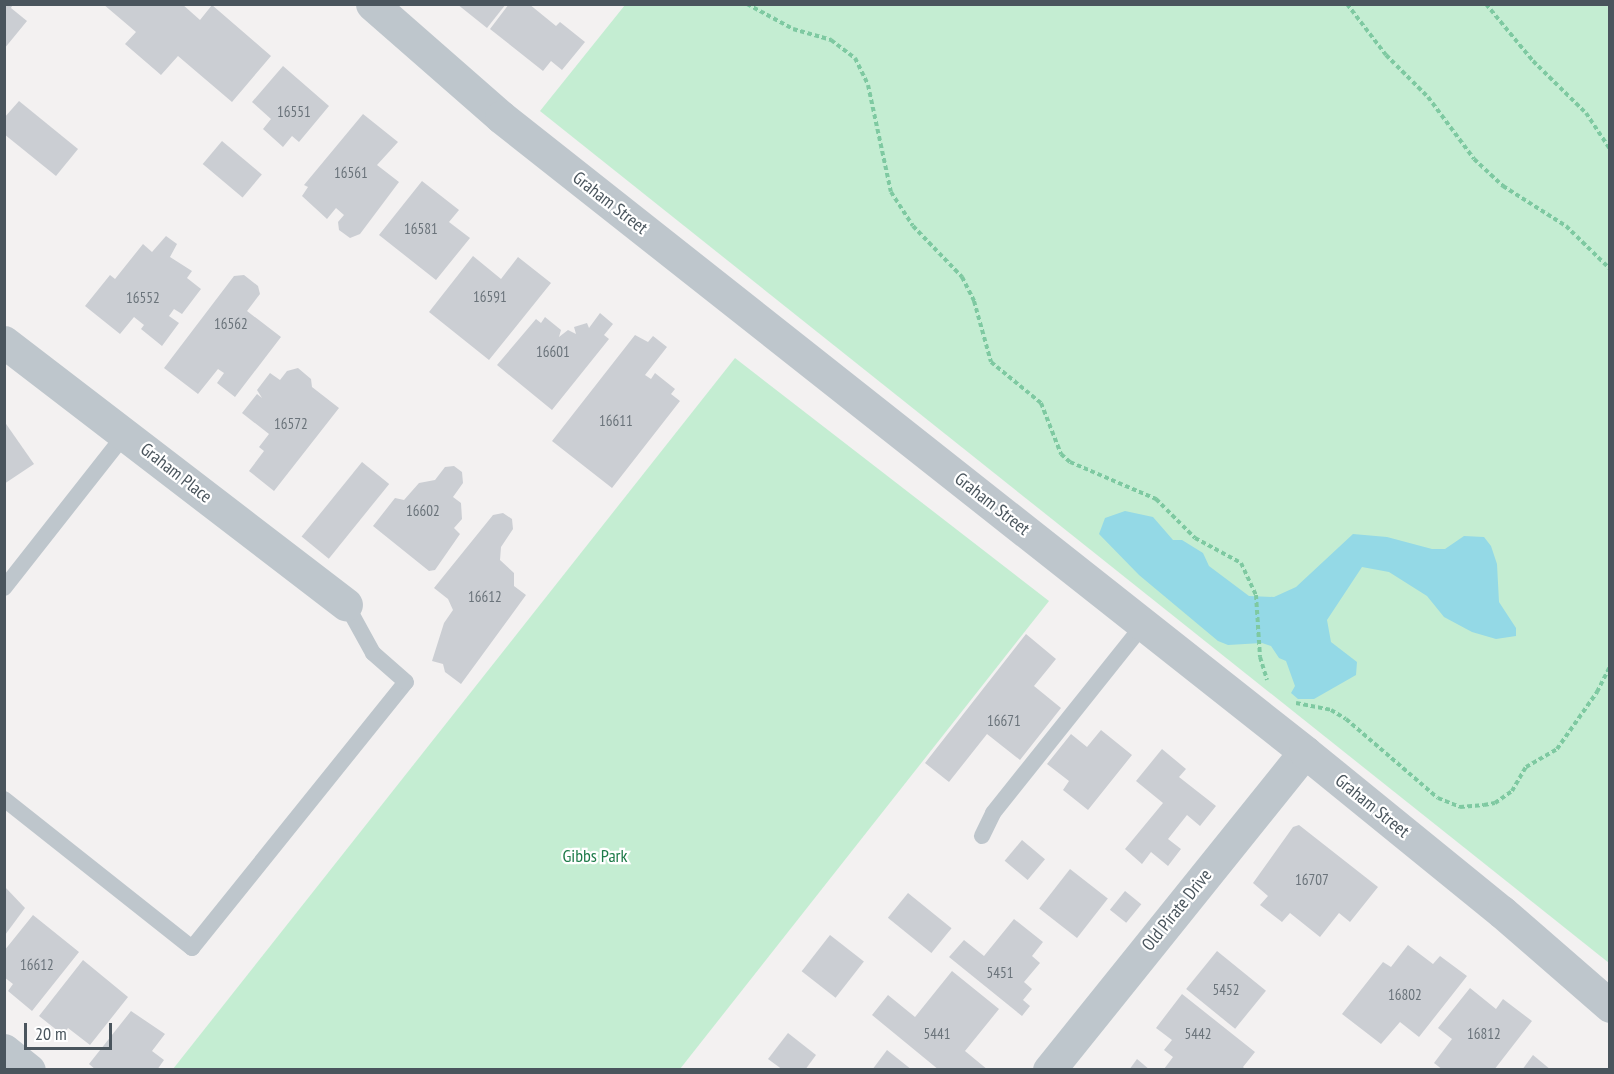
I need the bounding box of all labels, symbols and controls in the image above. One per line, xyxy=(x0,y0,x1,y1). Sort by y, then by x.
house number: 16551 xyxy=(277,103,311,121)
house number: 16561 xyxy=(334,164,368,182)
street label: Graham Street xyxy=(568,167,652,239)
house number: 16581 xyxy=(404,220,438,238)
house number: 16591 xyxy=(473,288,507,306)
house number: 16552 xyxy=(126,289,160,307)
house number: 16562 xyxy=(214,315,248,333)
house number: 16601 xyxy=(536,343,570,361)
house number: 16611 xyxy=(599,412,633,430)
house number: 16572 xyxy=(274,415,308,433)
street label: Graham Place xyxy=(136,438,216,508)
street label: Graham Street xyxy=(950,468,1034,540)
house number: 16602 xyxy=(406,502,440,520)
house number: 16612 xyxy=(468,588,502,606)
house number: 16671 xyxy=(987,712,1021,730)
street label: Graham Street xyxy=(1331,770,1413,842)
park label: Gibbs Park xyxy=(562,845,628,867)
street label: Old Pirate Drive xyxy=(1138,865,1216,955)
house number: 16707 xyxy=(1295,871,1329,889)
house number: 16612 xyxy=(20,956,54,974)
house number: 5451 xyxy=(987,964,1013,982)
house number: 5452 xyxy=(1213,981,1239,999)
house number: 16802 xyxy=(1388,986,1422,1004)
scale bar xyxy=(27,1011,116,1049)
text: 20 m xyxy=(35,1022,67,1045)
house number: 5441 xyxy=(924,1025,950,1043)
house number: 5442 xyxy=(1185,1025,1211,1043)
house number: 16812 xyxy=(1467,1025,1501,1043)

